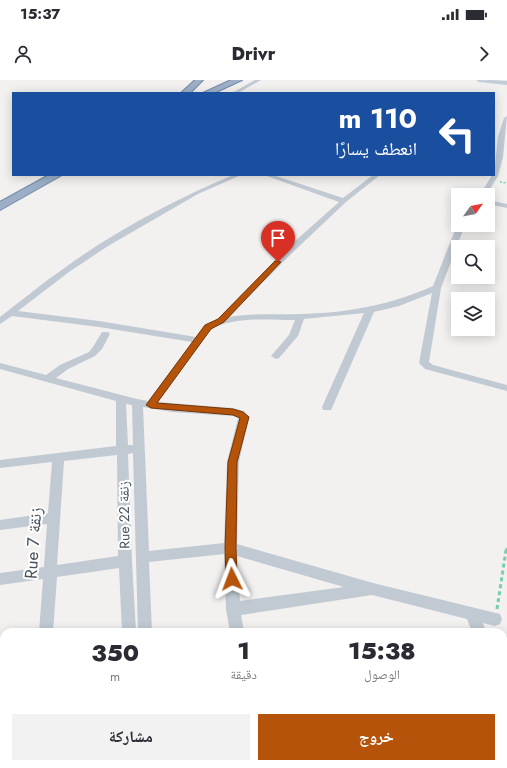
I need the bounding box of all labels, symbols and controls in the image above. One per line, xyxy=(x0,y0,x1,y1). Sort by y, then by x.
text: 15:37 xyxy=(20,3,60,25)
text: Drivr xyxy=(231,41,276,67)
icon: person xyxy=(12,43,34,65)
icon: forward xyxy=(473,43,495,65)
text: 110 m xyxy=(339,98,417,139)
icon: left xyxy=(431,108,483,160)
text: انعطف يسارًا xyxy=(335,136,417,162)
north arrow xyxy=(451,188,495,232)
map controls xyxy=(451,188,495,336)
pin xyxy=(261,221,295,262)
icon: arrive xyxy=(267,227,289,249)
button: search xyxy=(451,240,495,284)
button: layers xyxy=(451,292,495,336)
street label: Rue 22 زنقة xyxy=(113,481,135,549)
street label: Rue 7 زنقة xyxy=(19,506,47,580)
position arrow xyxy=(211,558,253,600)
text: 1 xyxy=(237,633,250,668)
text: 15:38 xyxy=(348,633,416,668)
text: 350 xyxy=(91,635,139,670)
text: دقيقة xyxy=(230,665,257,684)
text: الوصول xyxy=(364,665,400,684)
text: m xyxy=(110,667,120,686)
button: مشاركة xyxy=(12,714,250,760)
button: خروج xyxy=(258,714,495,760)

